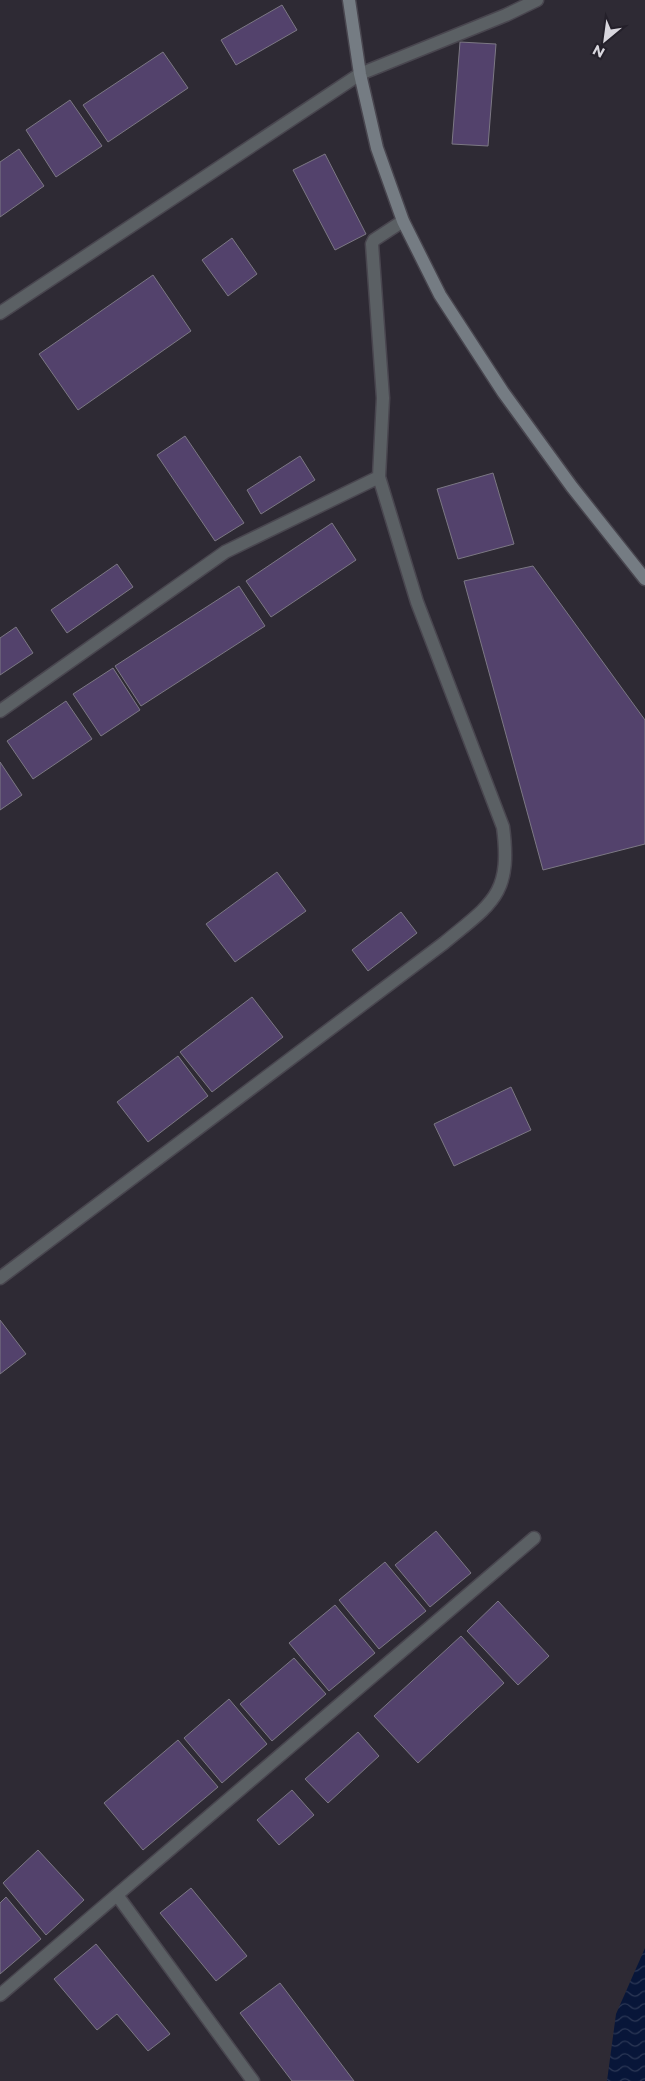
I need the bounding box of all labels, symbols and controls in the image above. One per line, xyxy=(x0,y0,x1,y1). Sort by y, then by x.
north arrow xyxy=(580,15,630,65)
text: N xyxy=(589,41,608,62)

